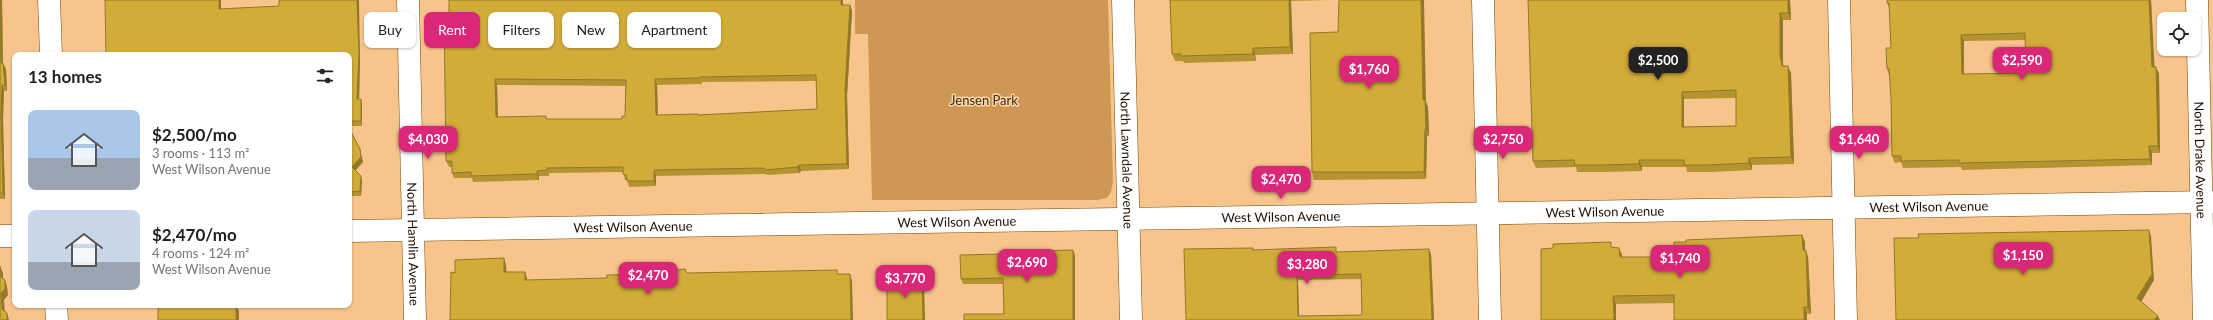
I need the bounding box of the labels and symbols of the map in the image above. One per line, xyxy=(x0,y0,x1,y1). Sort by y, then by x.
pin: $2,500 xyxy=(1625,47,1691,81)
pin: $2,590 xyxy=(1989,47,2055,81)
pin: $1,760 xyxy=(1336,56,1402,90)
street label: North Lawndale Avenue xyxy=(1117,91,1137,229)
park label: Jensen Park xyxy=(950,92,1018,108)
street label: North Drake Avenue xyxy=(2191,101,2210,219)
pin: $4,030 xyxy=(395,126,461,160)
pin: $2,750 xyxy=(1470,126,1536,160)
pin: $1,640 xyxy=(1826,126,1892,160)
pin: $2,470 xyxy=(1248,166,1314,200)
street label: North Hamlin Avenue xyxy=(404,182,423,306)
street label: West Wilson Avenue xyxy=(1869,197,1989,215)
street label: West Wilson Avenue xyxy=(1545,203,1665,220)
street label: West Wilson Avenue xyxy=(1221,208,1341,225)
street label: West Wilson Avenue xyxy=(897,213,1017,230)
street label: West Wilson Avenue xyxy=(573,218,693,236)
pin: $1,150 xyxy=(1990,242,2056,276)
pin: $1,740 xyxy=(1647,245,1713,279)
pin: $2,690 xyxy=(994,249,1060,283)
pin: $3,280 xyxy=(1274,251,1340,285)
pin: $2,470 xyxy=(615,262,681,296)
pin: $3,770 xyxy=(872,265,938,299)

